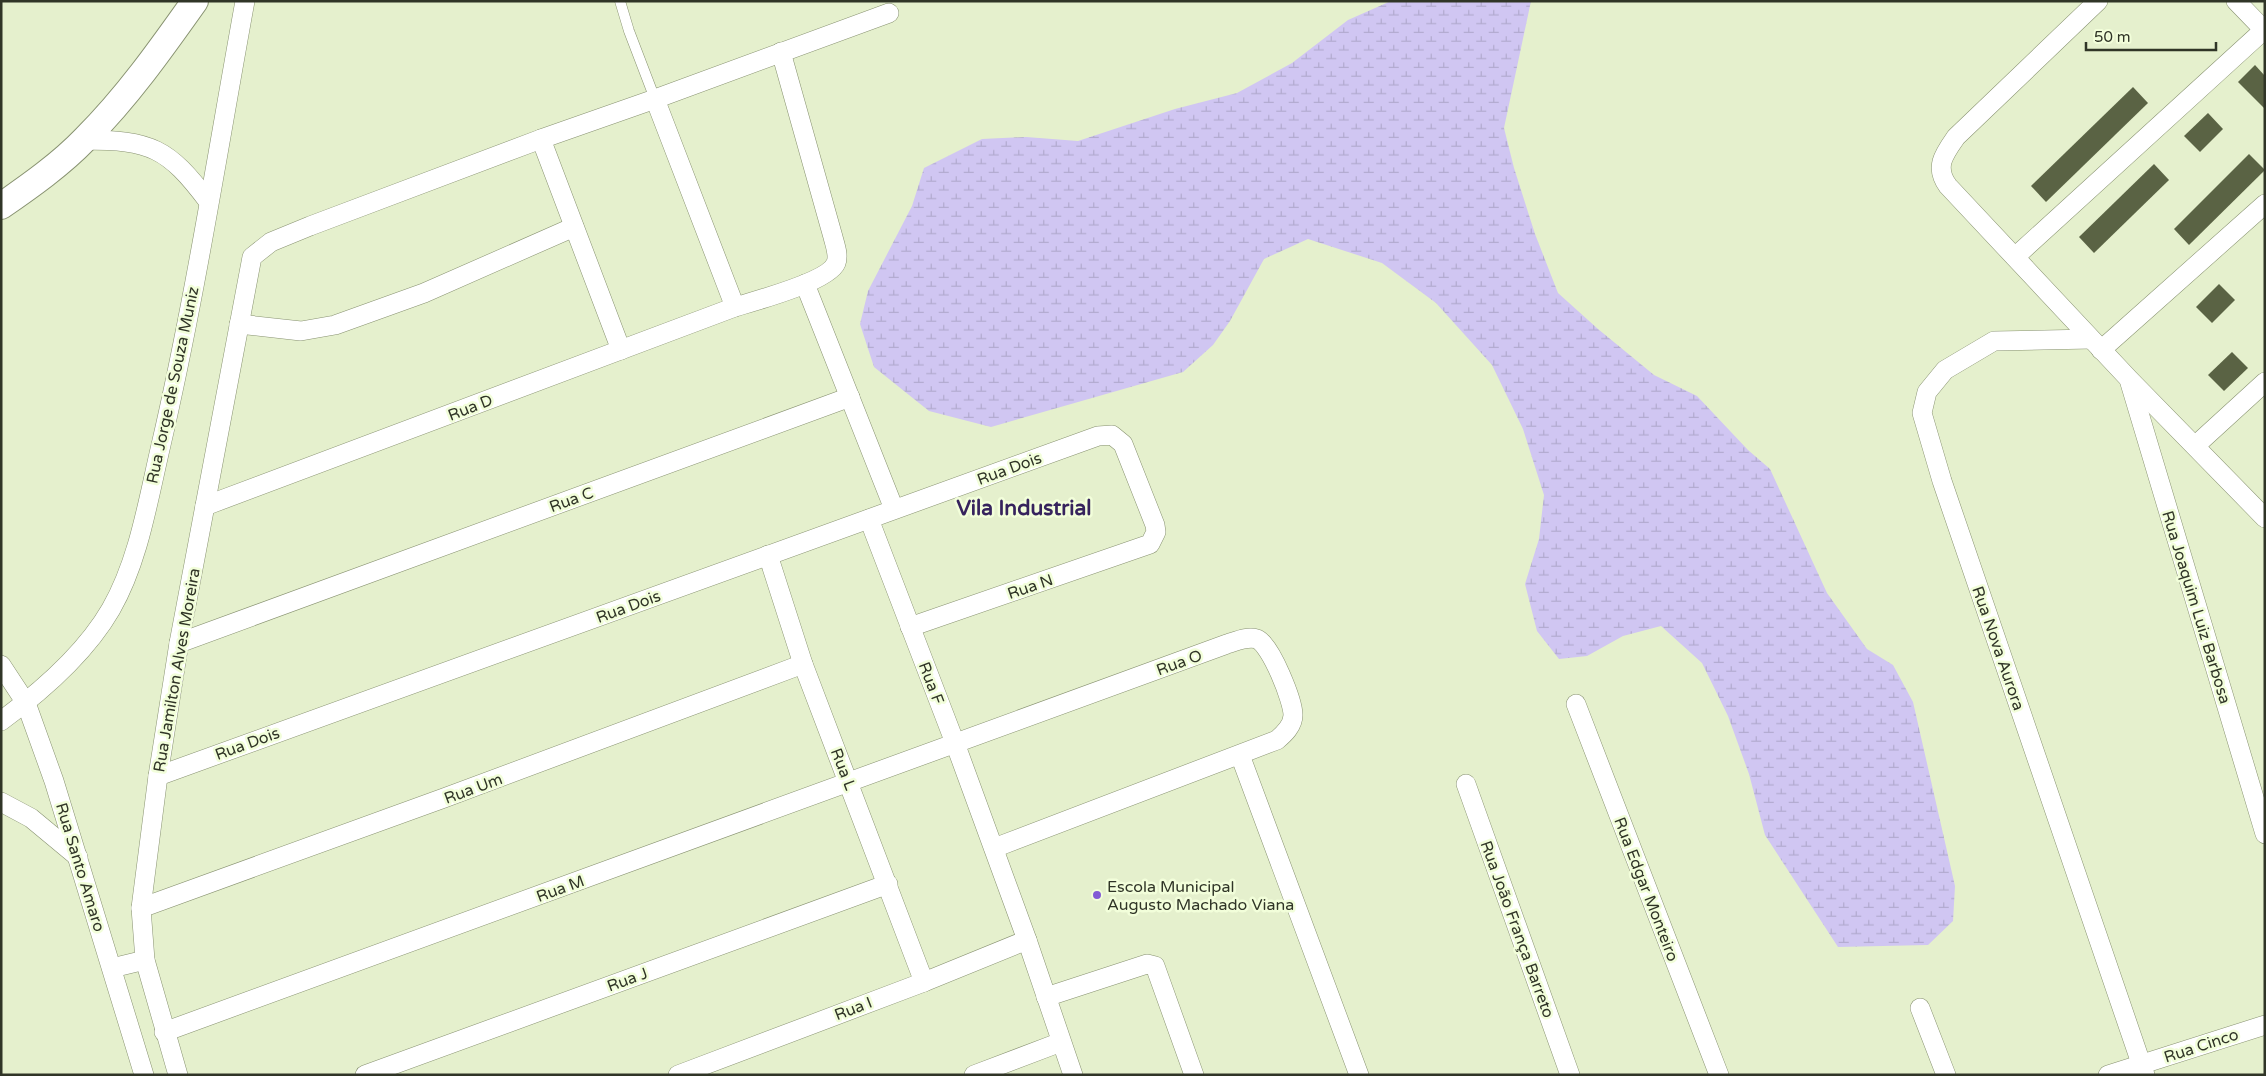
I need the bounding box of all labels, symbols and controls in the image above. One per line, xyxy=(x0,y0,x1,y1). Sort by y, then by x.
scale bar xyxy=(2086,20,2216,52)
text: 50 m xyxy=(2094,28,2131,46)
street label: Rua Jorge de Souza Muniz xyxy=(142,285,204,486)
street label: Rua D xyxy=(445,390,496,426)
street label: Rua Dois xyxy=(974,448,1044,490)
street label: Rua C xyxy=(547,483,596,517)
district label: Vila Industrial xyxy=(956,496,1092,521)
street label: Rua Joaquim Luiz Barbosa xyxy=(2157,508,2235,706)
street label: Rua Jamilton Alves Moreira xyxy=(149,566,205,774)
street label: Rua N xyxy=(1005,570,1056,604)
street label: Rua Nova Aurora xyxy=(1967,583,2029,713)
street label: Rua Dois xyxy=(593,586,663,628)
street label: Rua O xyxy=(1154,645,1205,680)
street label: Rua F xyxy=(914,659,948,708)
street label: Rua Dois xyxy=(212,723,282,765)
street label: Rua L xyxy=(826,745,860,793)
street label: Rua Um xyxy=(441,769,505,809)
street label: Rua Santo Amaro xyxy=(51,800,109,934)
street label: Rua Edgar Monteiro xyxy=(1609,814,1683,964)
street label: Rua João França Barreto xyxy=(1476,838,1558,1021)
street label: Rua M xyxy=(534,871,587,907)
place label: Escola Municipal Augusto Machado Viana xyxy=(1107,877,1294,915)
marker: Escola Municipal Augusto Machado Viana xyxy=(1091,889,1103,901)
street label: Rua J xyxy=(604,963,650,996)
street label: Rua I xyxy=(832,993,875,1025)
street label: Rua Cinco xyxy=(2161,1024,2241,1067)

